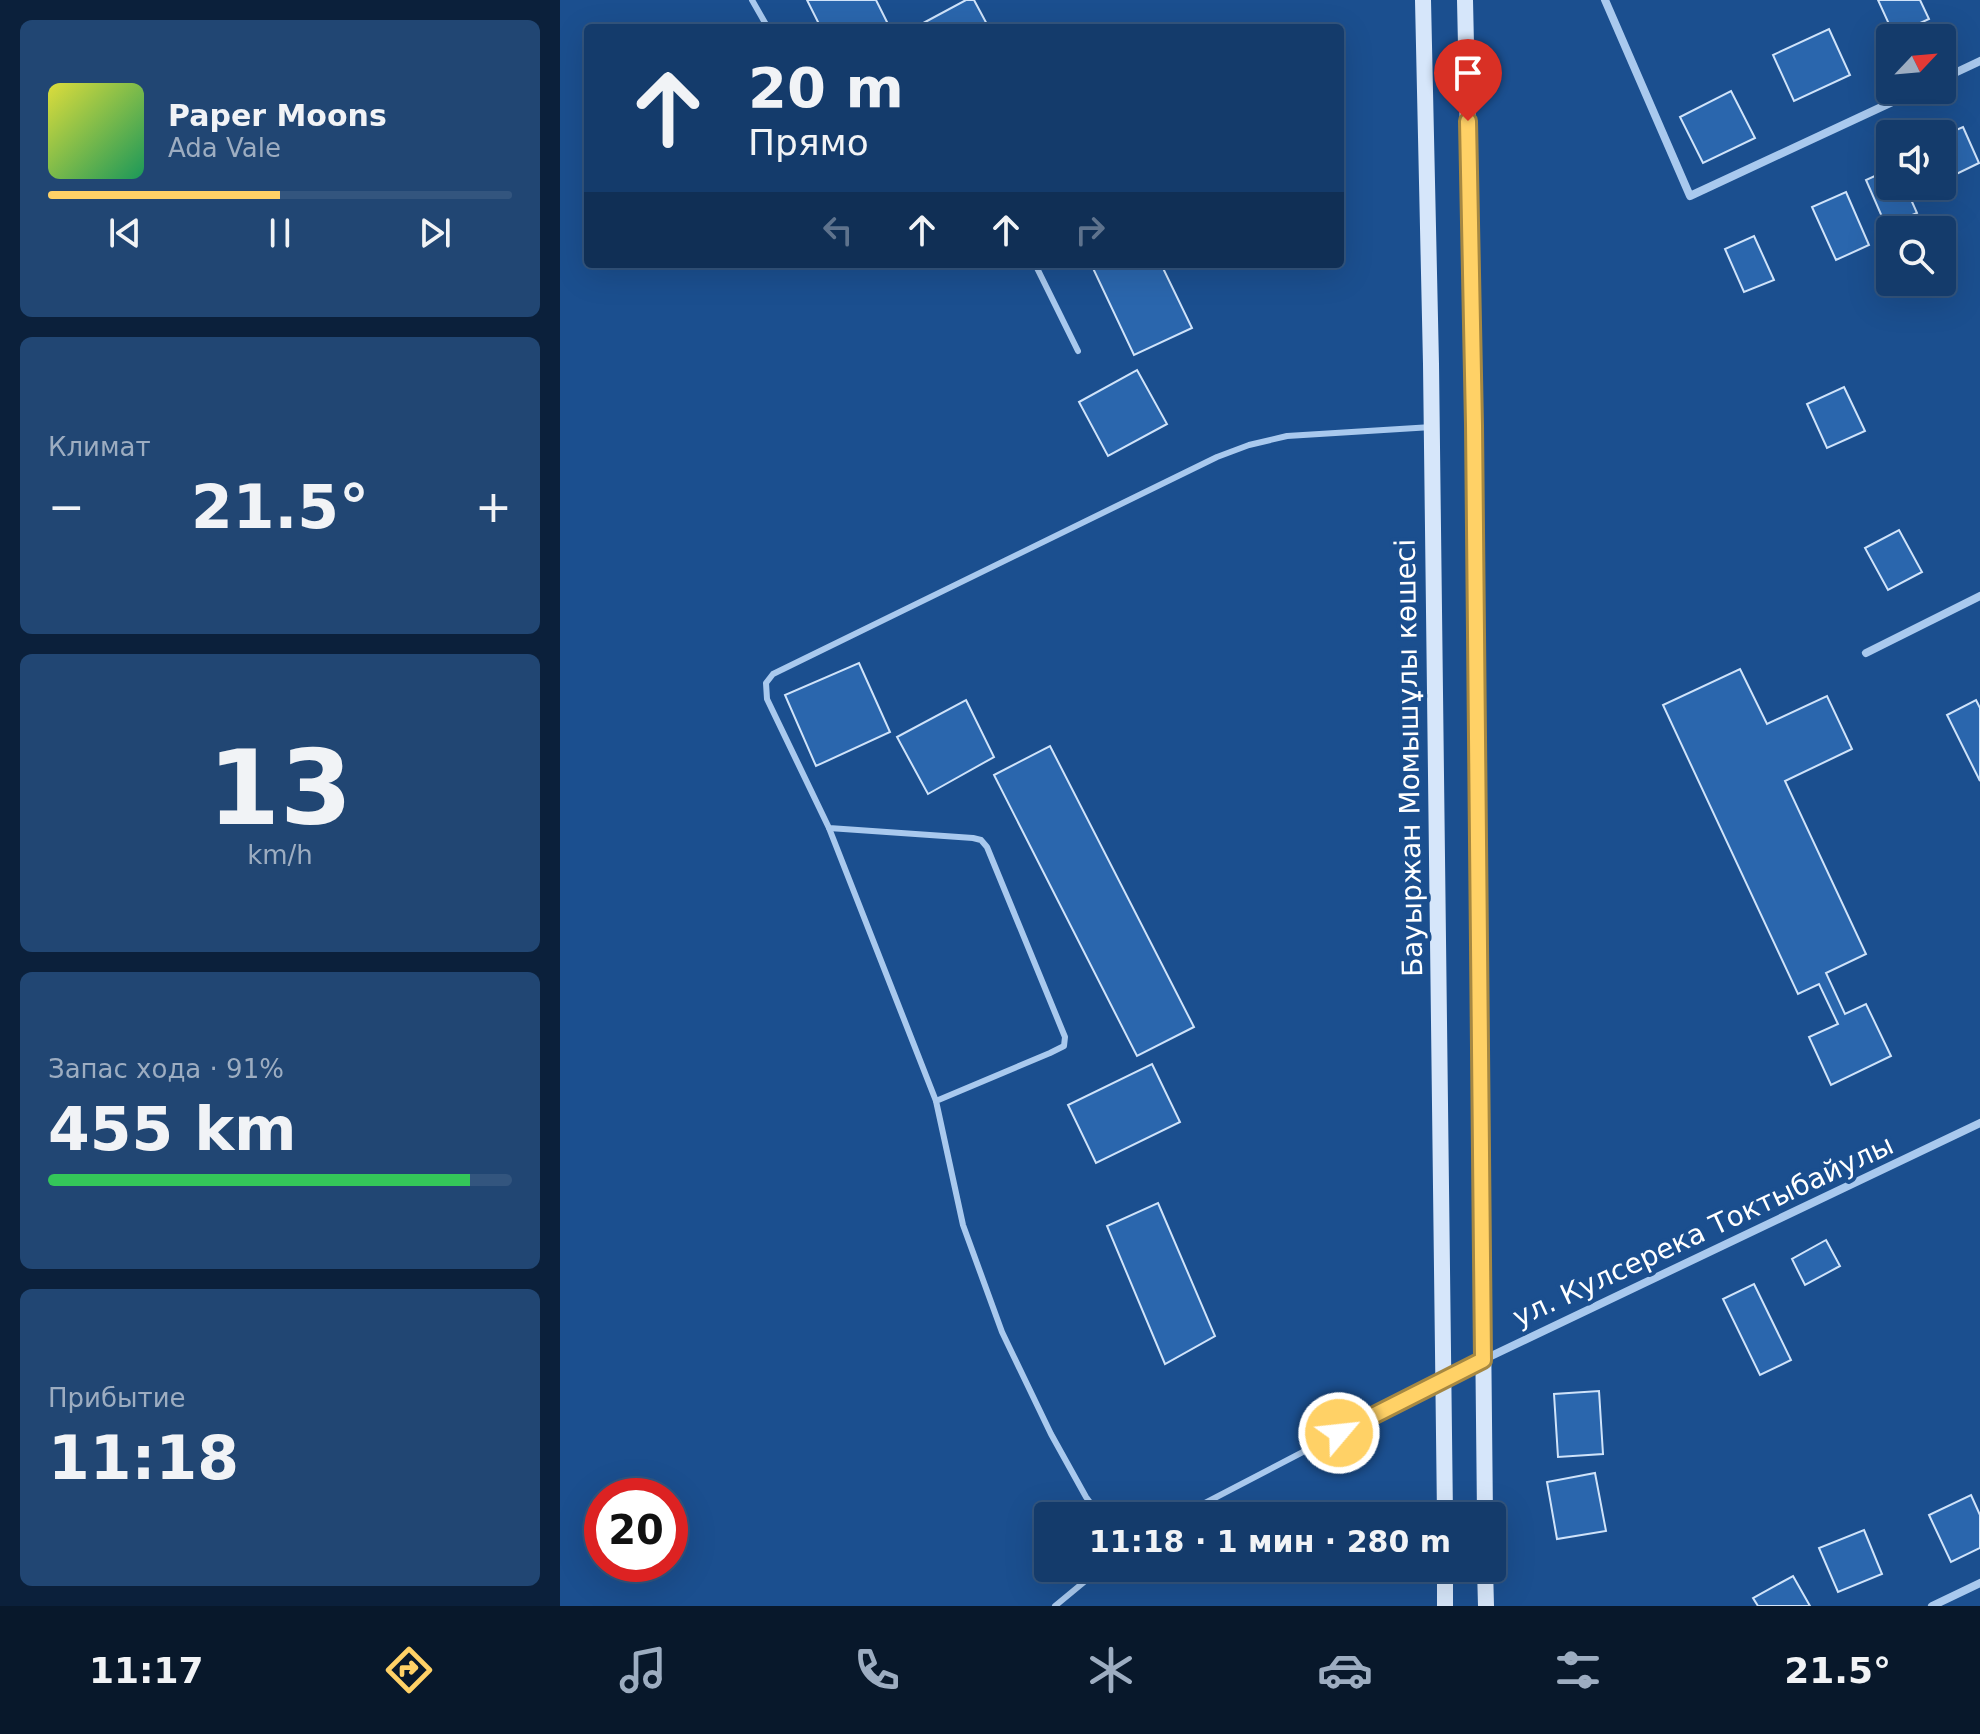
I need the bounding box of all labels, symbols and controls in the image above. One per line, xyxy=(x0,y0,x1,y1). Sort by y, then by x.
north arrow xyxy=(1876,24,1956,104)
map controls xyxy=(1876,24,1956,296)
pin xyxy=(1434,39,1502,121)
icon: arrive xyxy=(1446,51,1490,95)
text: 20 m xyxy=(748,55,904,120)
icon: ahead xyxy=(616,56,720,160)
text: Paper Moons xyxy=(168,98,387,133)
button: sound xyxy=(1876,120,1956,200)
text: Прямо xyxy=(748,122,869,163)
text: Ada Vale xyxy=(168,133,281,163)
icon: left xyxy=(816,208,860,252)
icon: ahead xyxy=(900,208,944,252)
icon: ahead xyxy=(984,208,1028,252)
icon: right xyxy=(1068,208,1112,252)
icon: previous xyxy=(103,211,147,255)
icon: pause xyxy=(258,211,302,255)
icon: next xyxy=(413,211,457,255)
button: search xyxy=(1876,216,1956,296)
text: Климат xyxy=(48,432,151,462)
text: 21.5° xyxy=(191,472,369,542)
text: − xyxy=(48,481,85,532)
text: + xyxy=(475,481,512,532)
street label: Бауыржан Момышұлы көшесі xyxy=(1389,539,1429,977)
text: 13 xyxy=(208,727,352,849)
text: km/h xyxy=(247,840,313,870)
text: Запас хода · 91% xyxy=(48,1054,284,1084)
text: 455 km xyxy=(48,1094,297,1164)
street label: ул. Кулсерека Токтыбайулы xyxy=(1508,1128,1898,1334)
text: Прибытие xyxy=(48,1383,186,1413)
position arrow xyxy=(1297,1391,1381,1475)
text: 11:18 xyxy=(48,1423,239,1493)
speed limit sign: 20 xyxy=(584,1478,688,1582)
text: 11:18 · 1 мин · 280 m xyxy=(1089,1524,1451,1559)
icon: directions xyxy=(381,1642,437,1698)
icon: music xyxy=(615,1642,671,1698)
icon: phone xyxy=(849,1642,905,1698)
icon: climate xyxy=(1083,1642,1139,1698)
icon: car xyxy=(1317,1642,1373,1698)
icon: filters xyxy=(1550,1642,1606,1698)
text: 11:17 xyxy=(89,1650,204,1691)
text: 21.5° xyxy=(1784,1650,1891,1691)

